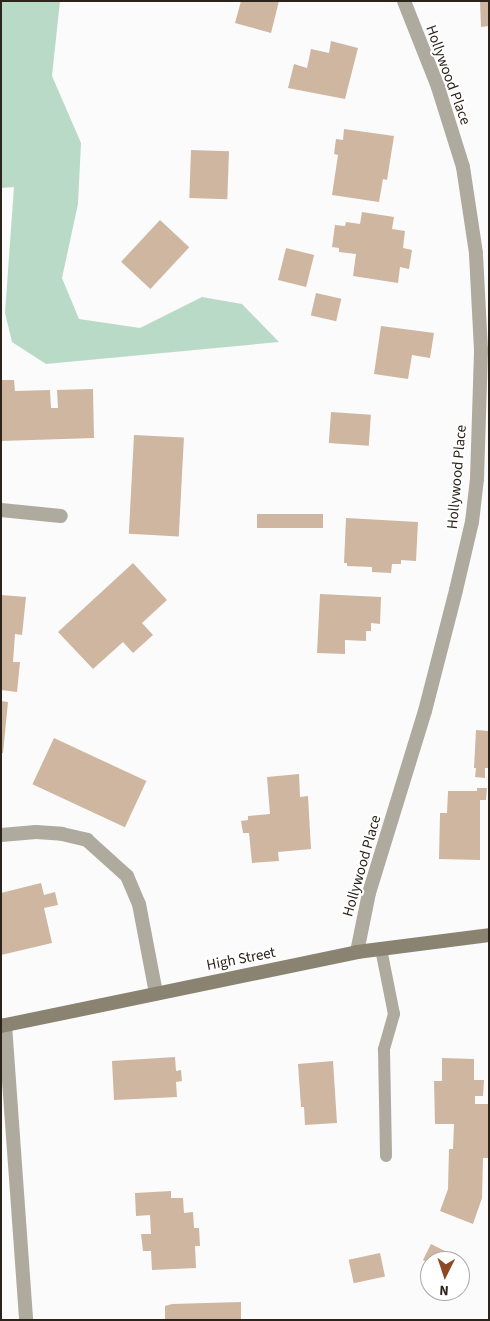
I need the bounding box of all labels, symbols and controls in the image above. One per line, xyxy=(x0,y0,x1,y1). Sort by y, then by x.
street label: Hollywood Place xyxy=(422,23,474,127)
street label: Hollywood Place xyxy=(443,424,471,530)
street label: Hollywood Place xyxy=(339,813,385,919)
street label: High Street xyxy=(205,944,277,974)
north arrow xyxy=(420,1251,470,1301)
text: N xyxy=(439,1280,449,1300)

